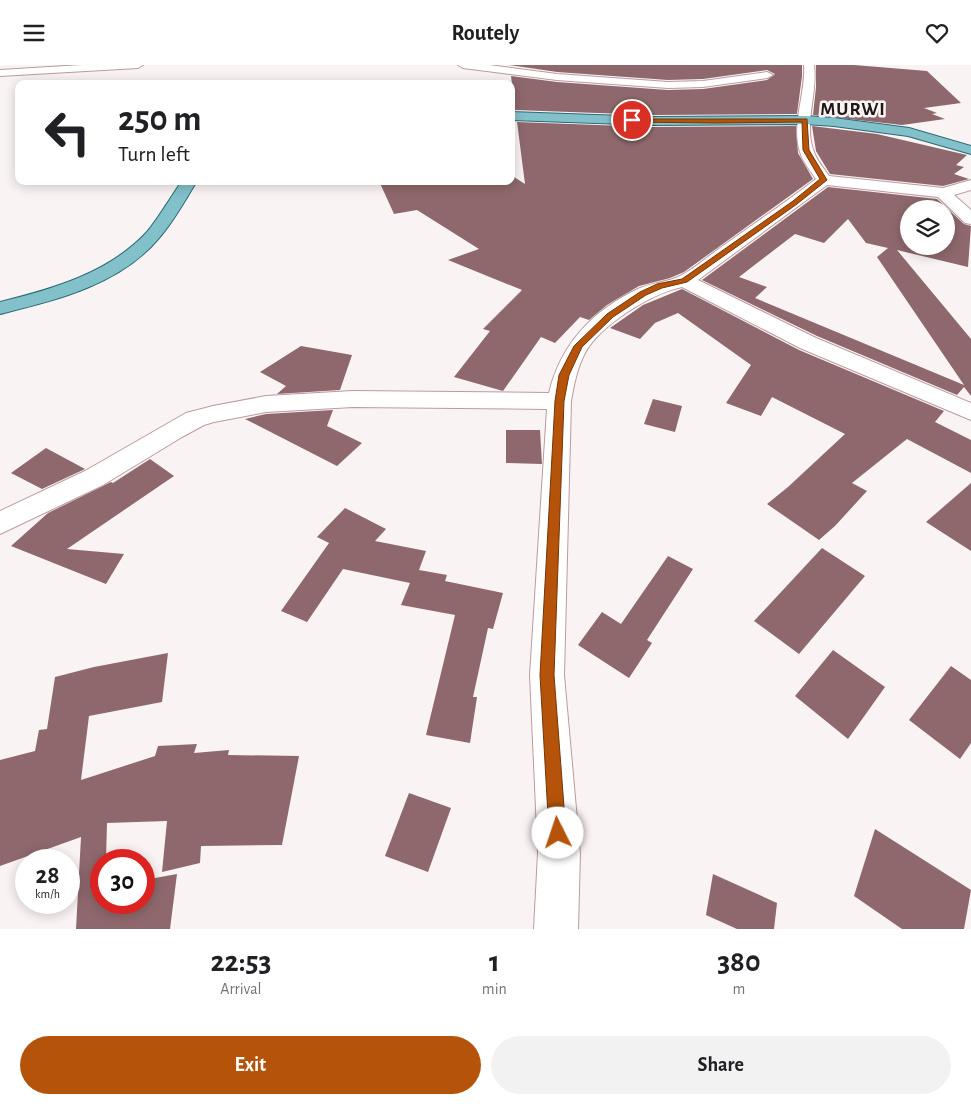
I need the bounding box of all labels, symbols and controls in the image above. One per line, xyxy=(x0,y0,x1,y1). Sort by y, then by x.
icon: menu xyxy=(20,19,48,47)
icon: heart xyxy=(923,19,951,47)
text: Routely xyxy=(452,22,519,44)
pin xyxy=(611,99,653,141)
icon: left xyxy=(35,100,100,165)
district label: MURWI xyxy=(820,100,886,119)
text: 250 m xyxy=(118,102,201,137)
icon: arrive xyxy=(618,106,646,134)
text: Turn left xyxy=(118,143,190,165)
map controls xyxy=(900,200,955,255)
button: layers xyxy=(900,200,955,255)
position arrow xyxy=(531,806,583,858)
speed limit sign: 30 xyxy=(90,849,155,914)
text: 28 xyxy=(35,863,60,888)
text: km/h xyxy=(35,888,60,900)
text: 22:53 xyxy=(210,947,271,977)
text: 1 xyxy=(489,947,500,977)
text: 380 xyxy=(717,947,761,977)
text: Arrival xyxy=(220,981,261,997)
text: min xyxy=(482,981,507,997)
text: m xyxy=(732,981,745,997)
button: Exit xyxy=(20,1036,481,1094)
button: Share xyxy=(491,1036,951,1094)

